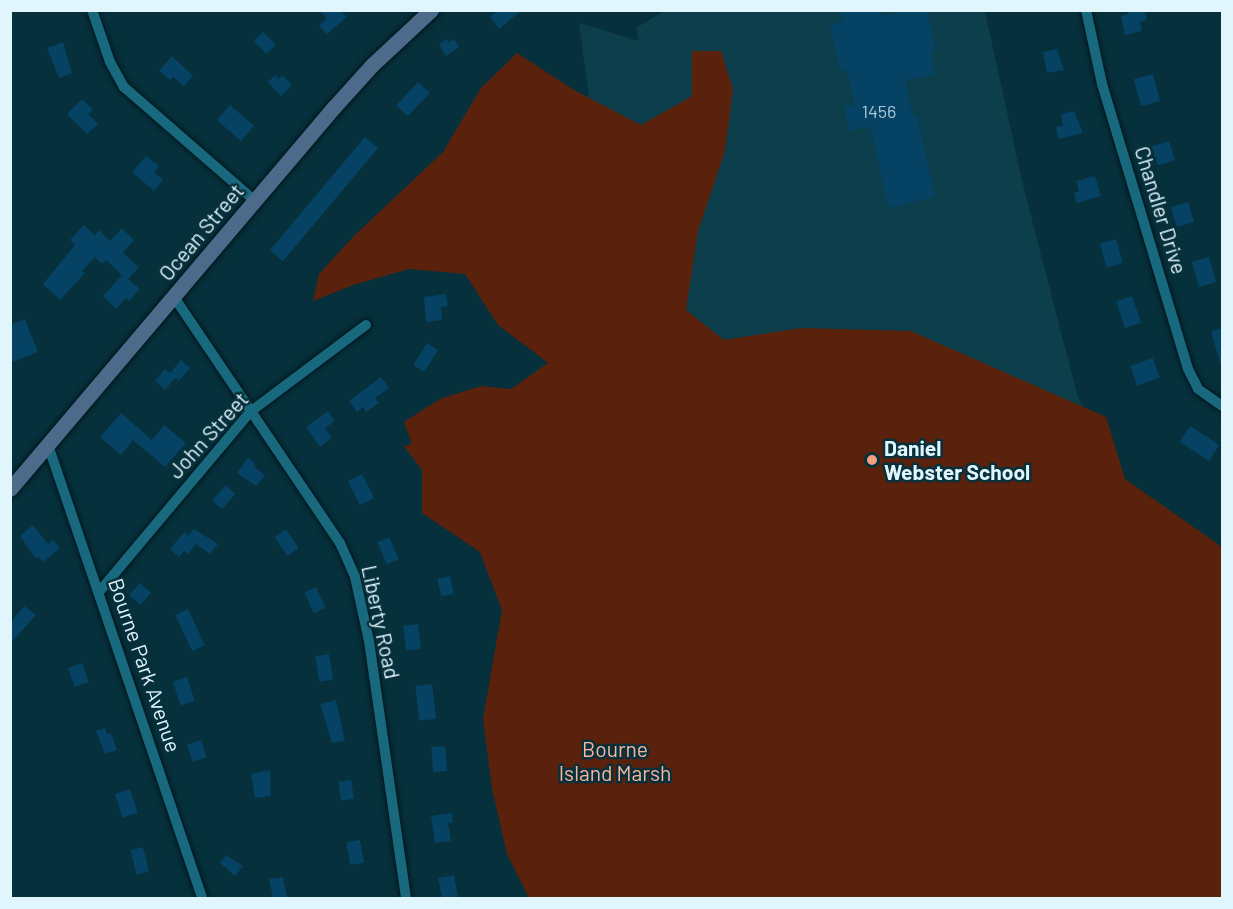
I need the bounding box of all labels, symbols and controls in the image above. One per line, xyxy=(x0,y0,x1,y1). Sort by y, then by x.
house number: 1456 xyxy=(862,100,896,122)
street label: Chandler Drive xyxy=(1130,143,1192,277)
street label: Ocean Street xyxy=(153,178,249,286)
street label: John Street xyxy=(163,387,253,483)
place label: Daniel Webster School xyxy=(884,435,1030,485)
marker: Daniel Webster School xyxy=(865,453,879,467)
street label: Liberty Road xyxy=(357,563,405,681)
street label: Bourne Park Avenue xyxy=(103,575,187,755)
park label: Bourne Island Marsh xyxy=(559,736,671,786)

